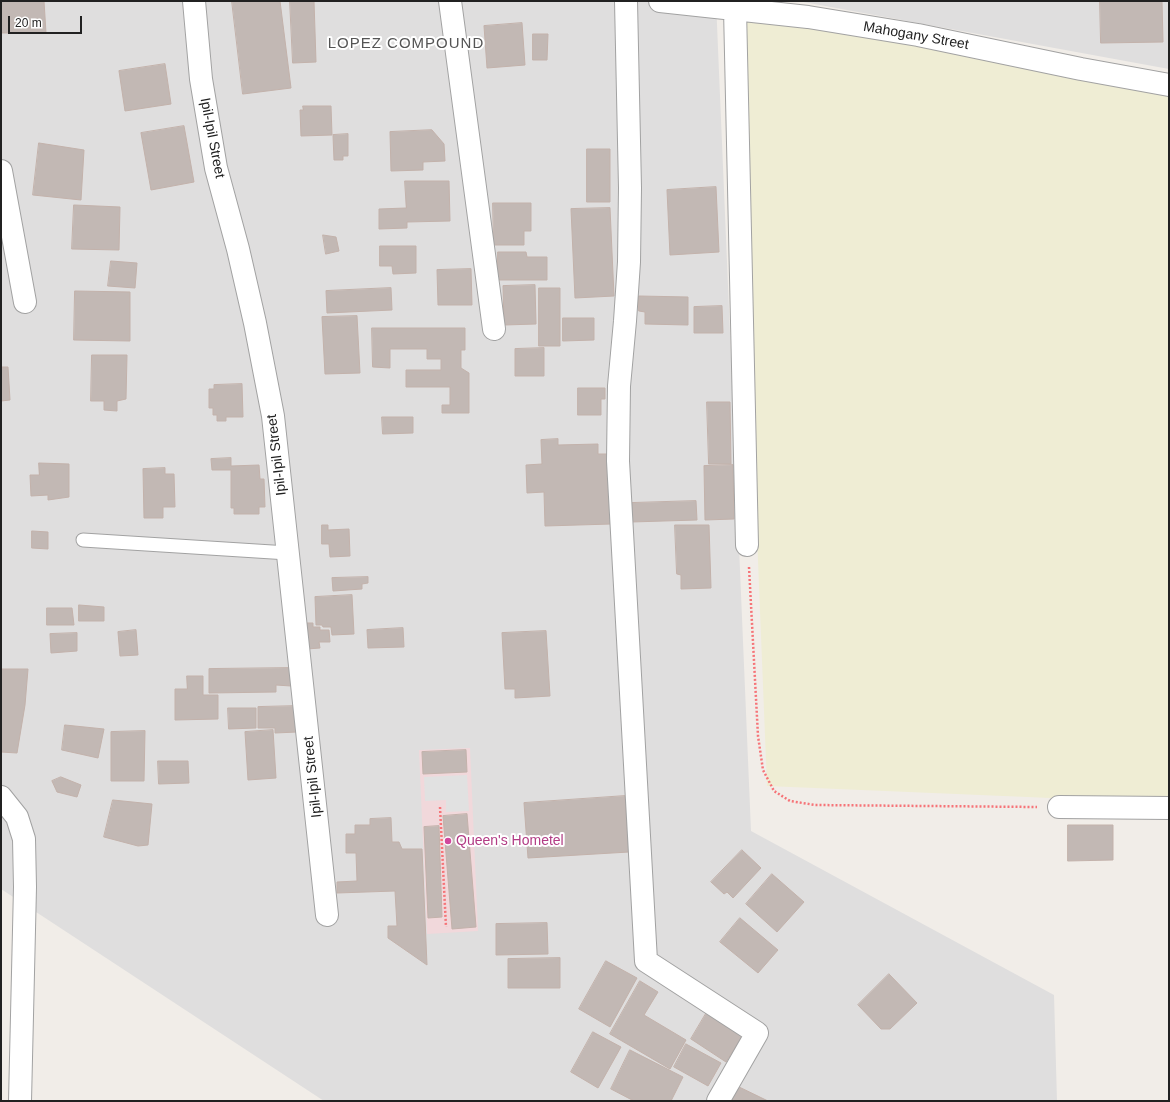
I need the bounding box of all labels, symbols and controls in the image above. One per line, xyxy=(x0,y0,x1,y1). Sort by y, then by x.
scale bar xyxy=(10,8,84,34)
text: 20 m xyxy=(15,16,42,30)
street label: Mahogany Street xyxy=(862,18,970,54)
district label: LOPEZ COMPOUND xyxy=(328,35,484,53)
street label: Ipil-Ipil Street xyxy=(196,96,228,180)
street label: Ipil-Ipil Street xyxy=(264,413,290,497)
street label: Ipil-Ipil Street xyxy=(300,735,326,819)
place label: Queen's Hometel xyxy=(456,833,564,849)
marker: Queen's Hometel xyxy=(443,836,453,846)

